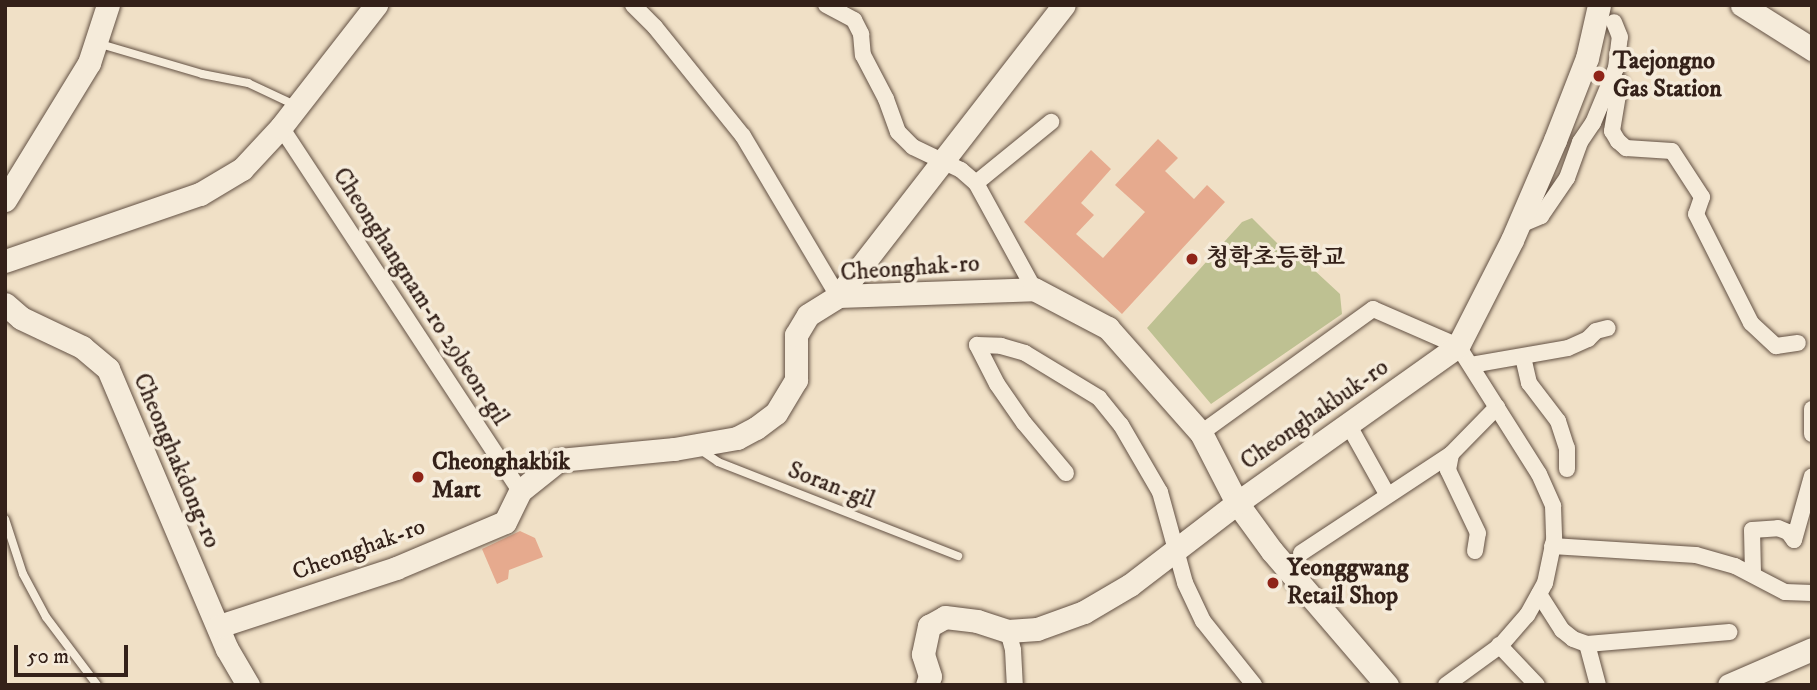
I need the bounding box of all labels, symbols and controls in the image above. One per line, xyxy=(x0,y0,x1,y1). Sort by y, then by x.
place label: Taejongno Gas Station xyxy=(1613,48,1722,104)
marker: Taejongno Gas Station xyxy=(1591,68,1607,84)
street label: Cheonghangnam-ro 29beon-gil xyxy=(326,163,514,431)
place label: 청학초등학교 xyxy=(1206,245,1345,273)
street label: Cheonghak-ro xyxy=(840,250,980,288)
marker: 청학초등학교 xyxy=(1184,251,1200,267)
street label: Cheonghakbuk-ro xyxy=(1236,353,1394,477)
street label: Cheonghakdong-ro xyxy=(126,369,226,553)
place label: Cheonghakbik Mart xyxy=(432,449,570,505)
street label: Soran-gil xyxy=(784,456,878,516)
marker: Cheonghakbik Mart xyxy=(410,469,426,485)
street label: Cheonghak-ro xyxy=(289,513,429,587)
place label: Yeonggwang Retail Shop xyxy=(1287,555,1408,611)
marker: Yeonggwang Retail Shop xyxy=(1265,575,1281,591)
scale bar xyxy=(18,630,131,674)
text: 50 m xyxy=(27,644,69,670)

